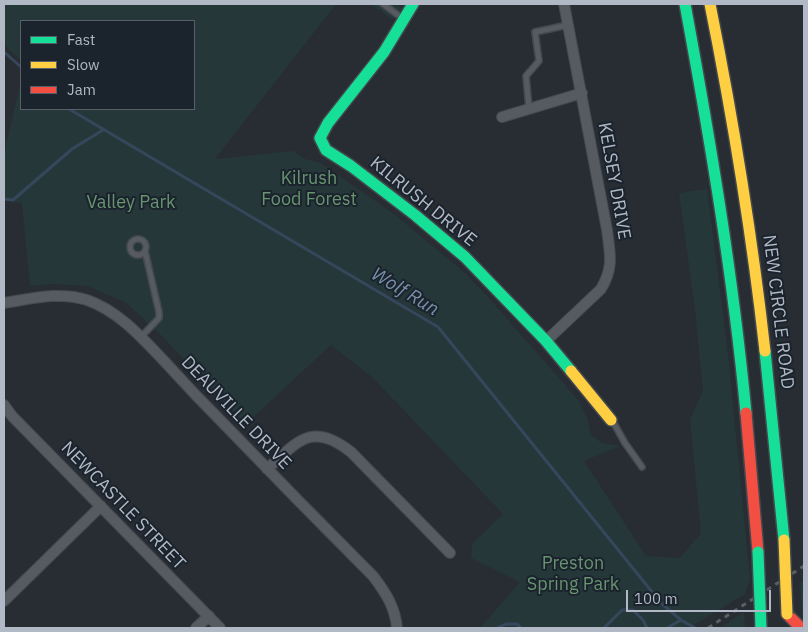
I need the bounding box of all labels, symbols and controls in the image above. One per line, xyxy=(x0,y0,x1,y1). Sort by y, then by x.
legend xyxy=(20,20,195,110)
text: Fast xyxy=(67,30,95,49)
text: Slow xyxy=(67,55,100,74)
text: Jam xyxy=(67,80,96,99)
street label: KELSEY DRIVE xyxy=(593,121,635,241)
street label: KILRUSH DRIVE xyxy=(365,152,481,252)
park label: Kilrush Food Forest xyxy=(261,168,357,210)
park label: Valley Park xyxy=(86,192,176,214)
street label: NEW CIRCLE ROAD xyxy=(758,233,798,391)
water label: Wolf Run xyxy=(367,263,443,321)
street label: DEAUVILLE DRIVE xyxy=(176,352,296,474)
street label: NEWCASTLE STREET xyxy=(56,438,190,574)
park label: Preston Spring Park xyxy=(527,553,619,596)
scale bar xyxy=(628,580,773,612)
text: 100 m xyxy=(634,589,678,608)

